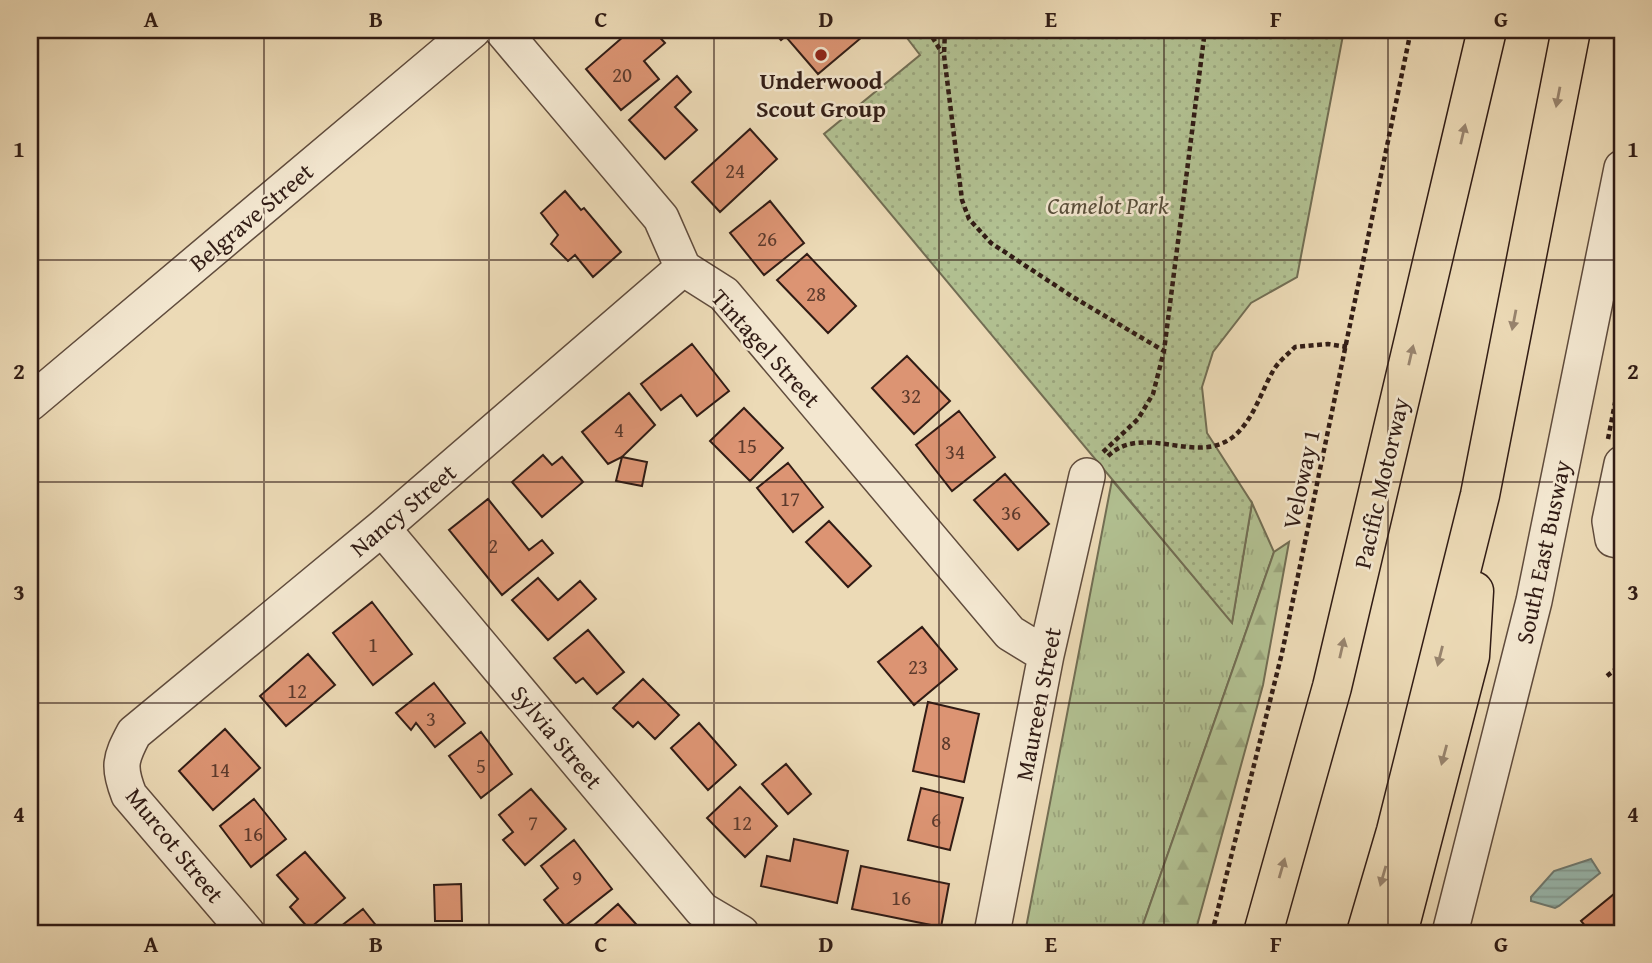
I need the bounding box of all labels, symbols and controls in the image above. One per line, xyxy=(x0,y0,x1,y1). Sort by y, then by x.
text: A xyxy=(144,2,159,35)
text: B xyxy=(369,2,383,35)
text: C xyxy=(594,2,608,35)
text: D xyxy=(819,2,834,35)
text: E xyxy=(1045,2,1057,35)
text: F xyxy=(1270,2,1282,35)
text: G xyxy=(1494,2,1508,35)
marker: Underwood Scout Group xyxy=(813,47,829,63)
house number: 20 xyxy=(612,59,632,90)
place label: Underwood Scout Group xyxy=(756,63,886,126)
one-way arrow xyxy=(1552,86,1563,108)
one-way arrow xyxy=(1458,123,1469,145)
text: 1 xyxy=(13,132,25,165)
text: 1 xyxy=(1627,132,1639,165)
street label: Belgrave Street xyxy=(181,154,321,280)
house number: 24 xyxy=(725,155,745,186)
park label: Camelot Park xyxy=(1047,188,1169,223)
house number: 26 xyxy=(757,223,777,254)
house number: 28 xyxy=(806,278,826,309)
street label: Tintagel Street xyxy=(703,281,829,416)
one-way arrow xyxy=(1509,309,1520,331)
one-way arrow xyxy=(1405,344,1416,366)
text: 2 xyxy=(13,354,25,387)
text: 2 xyxy=(1627,354,1639,387)
house number: 32 xyxy=(901,380,921,411)
street label: Pacific Motorway xyxy=(1344,394,1418,572)
house number: 4 xyxy=(614,414,624,445)
street label: Veloway 1 xyxy=(1273,426,1329,532)
house number: 15 xyxy=(737,430,757,461)
house number: 34 xyxy=(945,436,965,467)
street label: Nancy Street xyxy=(342,455,464,565)
street label: South East Busway xyxy=(1506,457,1580,647)
house number: 17 xyxy=(780,483,800,514)
house number: 36 xyxy=(1001,497,1021,528)
house number: 2 xyxy=(488,530,498,561)
text: 3 xyxy=(13,575,25,608)
text: 3 xyxy=(1627,575,1639,608)
street label: Maureen Street xyxy=(1006,624,1070,784)
house number: 1 xyxy=(368,629,378,660)
one-way arrow xyxy=(1336,637,1347,659)
one-way arrow xyxy=(1434,645,1445,667)
house number: 23 xyxy=(908,651,928,682)
house number: 12 xyxy=(287,675,307,706)
street label: Sylvia Street xyxy=(503,677,611,797)
house number: 3 xyxy=(426,703,436,734)
house number: 8 xyxy=(941,727,951,758)
one-way arrow xyxy=(1438,744,1449,766)
house number: 5 xyxy=(476,750,486,781)
house number: 14 xyxy=(210,754,230,785)
street label: Murcot Street xyxy=(117,780,233,911)
text: 4 xyxy=(13,797,25,830)
text: 4 xyxy=(1627,797,1639,830)
house number: 6 xyxy=(931,804,941,835)
house number: 7 xyxy=(528,807,538,838)
house number: 12 xyxy=(732,807,752,838)
house number: 16 xyxy=(243,818,263,849)
one-way arrow xyxy=(1277,857,1287,878)
house number: 9 xyxy=(572,862,582,893)
one-way arrow xyxy=(1377,866,1387,887)
house number: 16 xyxy=(891,882,911,913)
text: A xyxy=(144,927,159,960)
text: B xyxy=(369,927,383,960)
text: C xyxy=(594,927,608,960)
text: D xyxy=(819,927,834,960)
text: E xyxy=(1045,927,1057,960)
text: F xyxy=(1270,927,1282,960)
text: G xyxy=(1494,927,1508,960)

